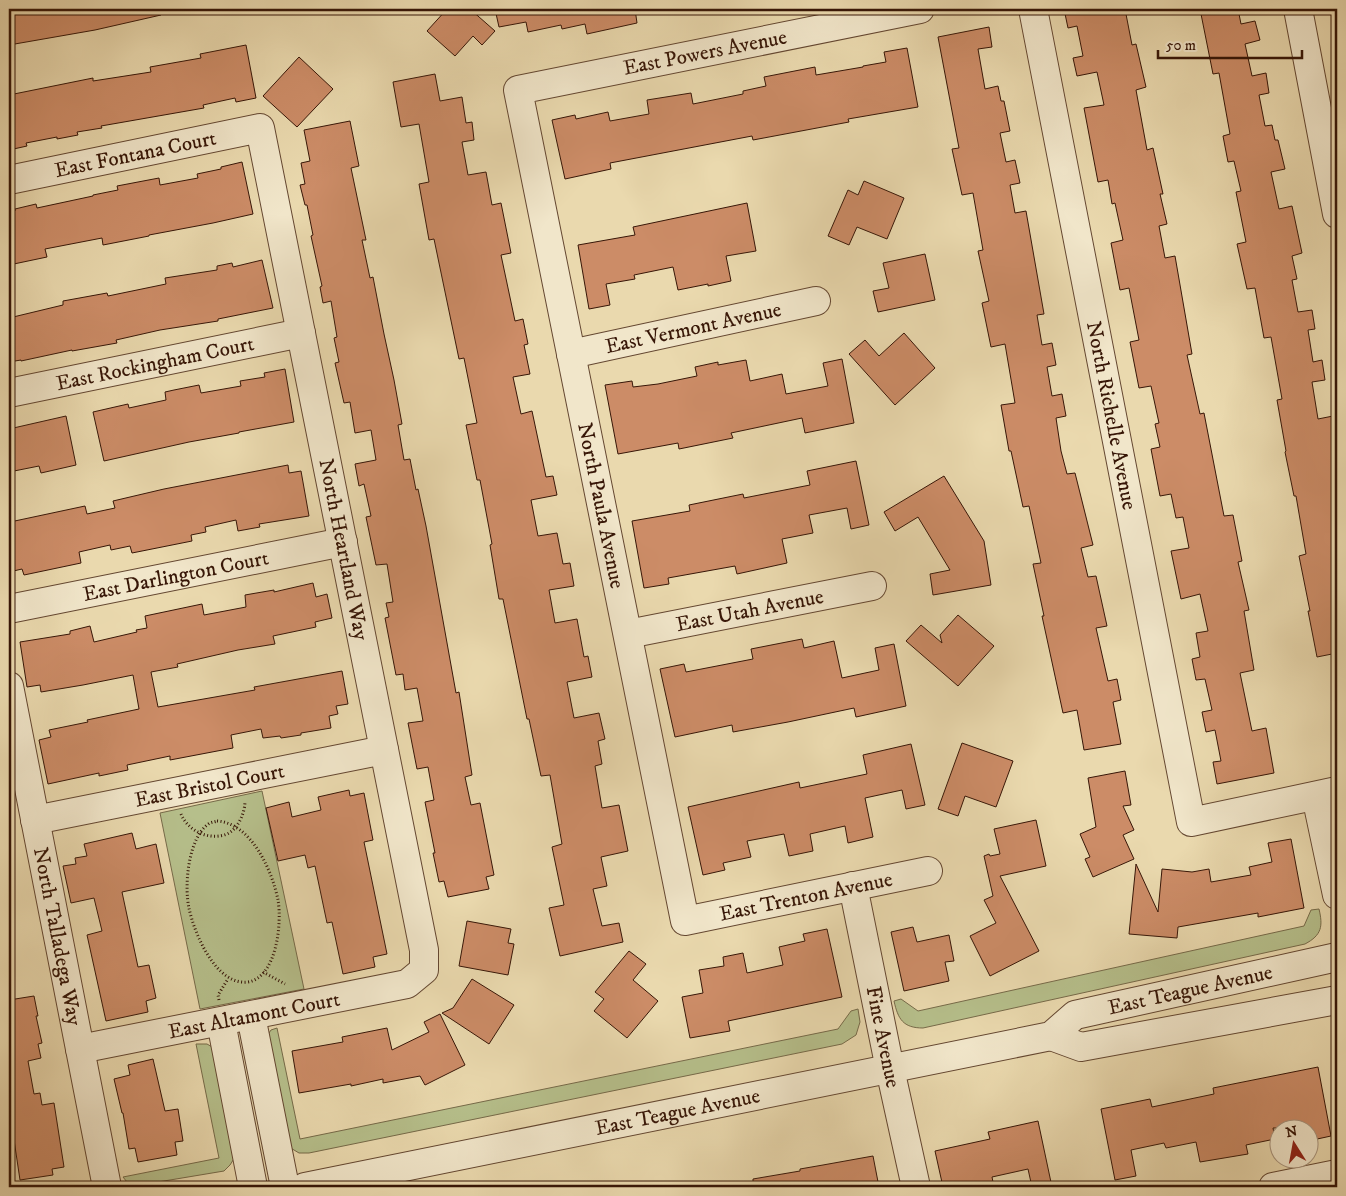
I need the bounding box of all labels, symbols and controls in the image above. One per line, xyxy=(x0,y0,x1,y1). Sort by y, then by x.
street label: East Powers Avenue xyxy=(621,24,789,82)
scale bar xyxy=(1158,28,1302,60)
text: 50 m xyxy=(1166,36,1196,55)
street label: East Fontana Court xyxy=(52,125,219,184)
street label: East Vermont Avenue xyxy=(603,297,784,360)
street label: North Richelle Avenue xyxy=(1080,319,1142,512)
street label: East Rockingham Court xyxy=(54,331,257,397)
street label: North Paula Avenue xyxy=(571,421,630,591)
street label: North Heartland Way xyxy=(312,457,374,644)
street label: East Darlington Court xyxy=(81,545,271,608)
street label: East Utah Avenue xyxy=(674,584,826,638)
street label: East Bristol Court xyxy=(133,758,287,814)
street label: North Talladega Way xyxy=(27,845,87,1029)
street label: East Trenton Avenue xyxy=(717,867,895,928)
street label: East Teague Avenue xyxy=(1106,960,1275,1021)
street label: Fine Avenue xyxy=(860,984,906,1091)
street label: East Altamont Court xyxy=(166,987,342,1045)
street label: East Teague Avenue xyxy=(593,1083,763,1142)
north arrow xyxy=(1268,1118,1318,1168)
text: N xyxy=(1284,1122,1300,1142)

